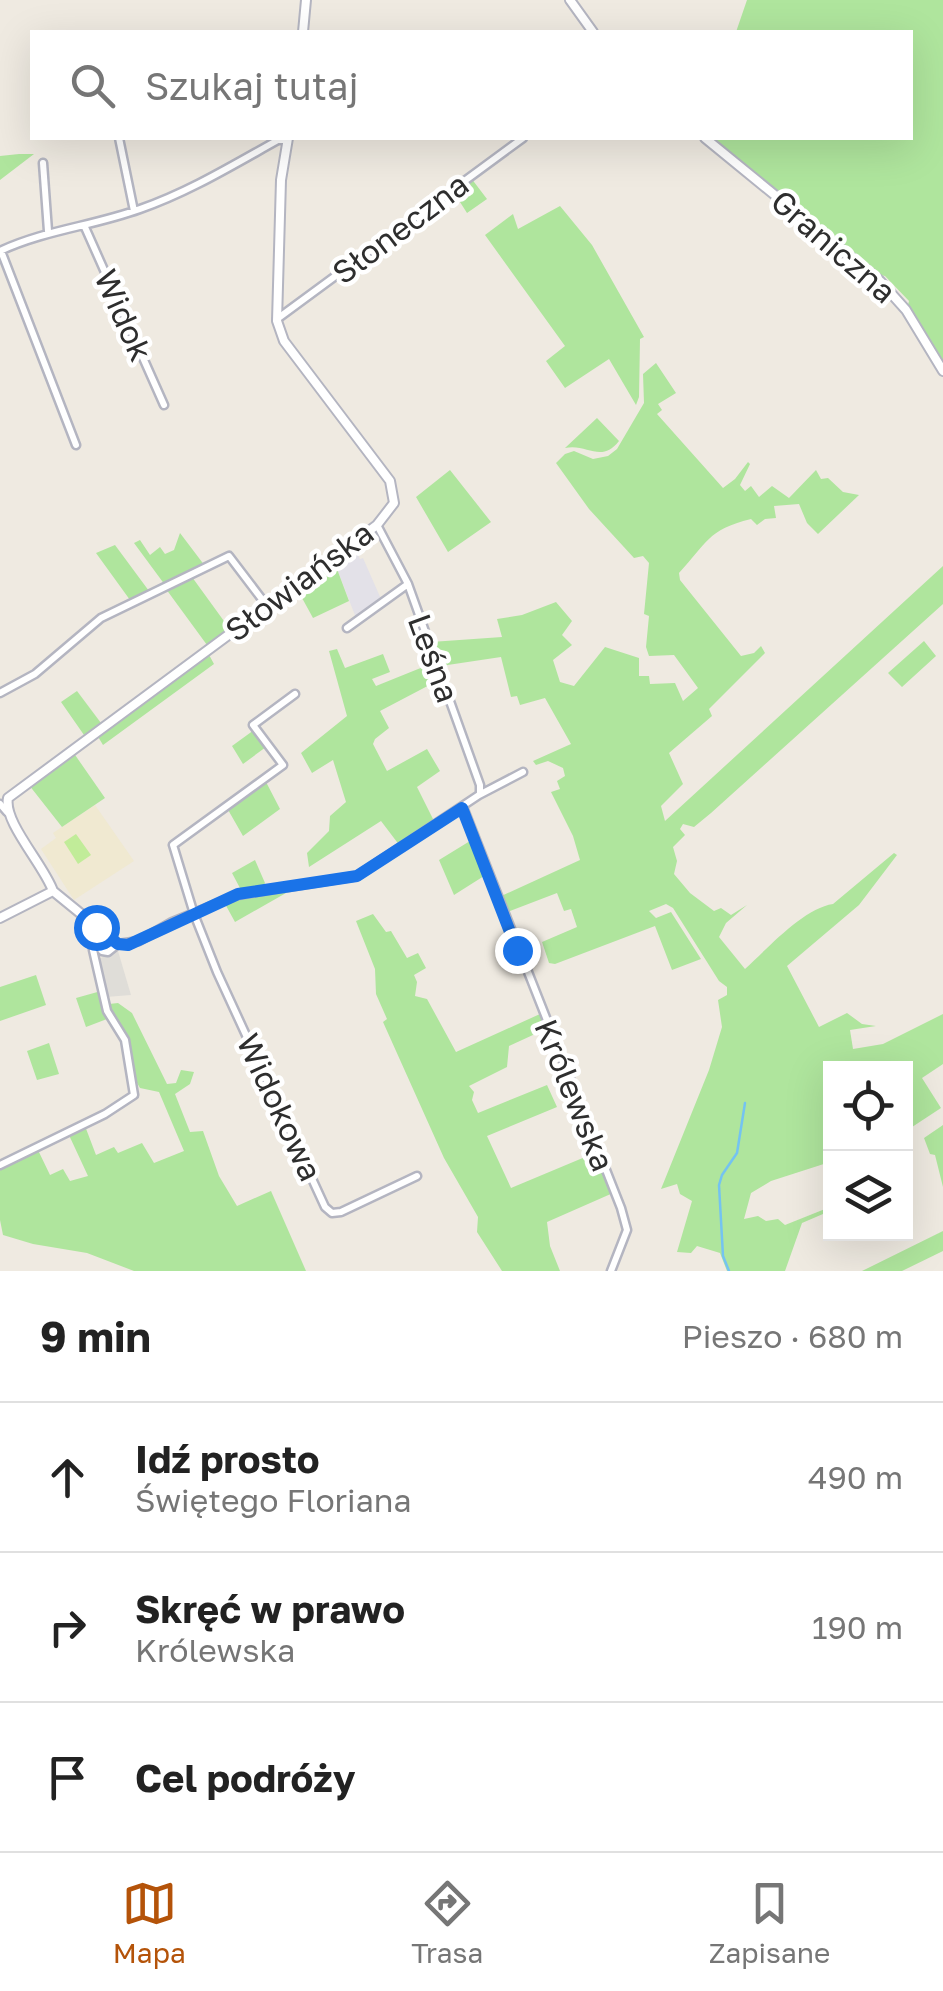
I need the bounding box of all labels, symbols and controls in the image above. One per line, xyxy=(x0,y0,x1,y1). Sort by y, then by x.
search box xyxy=(30,30,913,140)
icon: search xyxy=(65,58,120,113)
text: Szukaj tutaj xyxy=(145,63,359,108)
street label: Słoneczna xyxy=(325,165,475,291)
street label: Graniczna xyxy=(764,182,904,310)
street label: Widok xyxy=(87,263,161,367)
street label: Słowiańska xyxy=(218,513,380,649)
street label: Leśna xyxy=(401,609,467,707)
route start xyxy=(74,905,120,951)
route end xyxy=(495,928,541,974)
street label: Królewska xyxy=(527,1014,623,1176)
street label: Widokowa xyxy=(229,1027,331,1187)
map controls xyxy=(823,1061,913,1241)
button: locate xyxy=(823,1061,913,1151)
button: layers xyxy=(823,1151,913,1241)
text: 9 min xyxy=(40,1311,151,1361)
text: Pieszo · 680 m xyxy=(682,1317,903,1355)
text: Idź prosto xyxy=(135,1436,320,1481)
icon: ahead xyxy=(40,1450,95,1505)
text: 490 m xyxy=(808,1458,903,1496)
text: Świętego Floriana xyxy=(135,1481,412,1519)
text: Skręć w prawo xyxy=(135,1586,405,1631)
icon: right xyxy=(40,1600,95,1655)
text: 190 m xyxy=(812,1608,903,1646)
text: Królewska xyxy=(135,1631,295,1669)
icon: arrive xyxy=(40,1750,95,1805)
text: Cel podróży xyxy=(135,1755,356,1800)
tab: Mapa xyxy=(113,1876,186,1969)
tab: Trasa xyxy=(411,1876,483,1969)
tab: Zapisane xyxy=(709,1876,830,1969)

